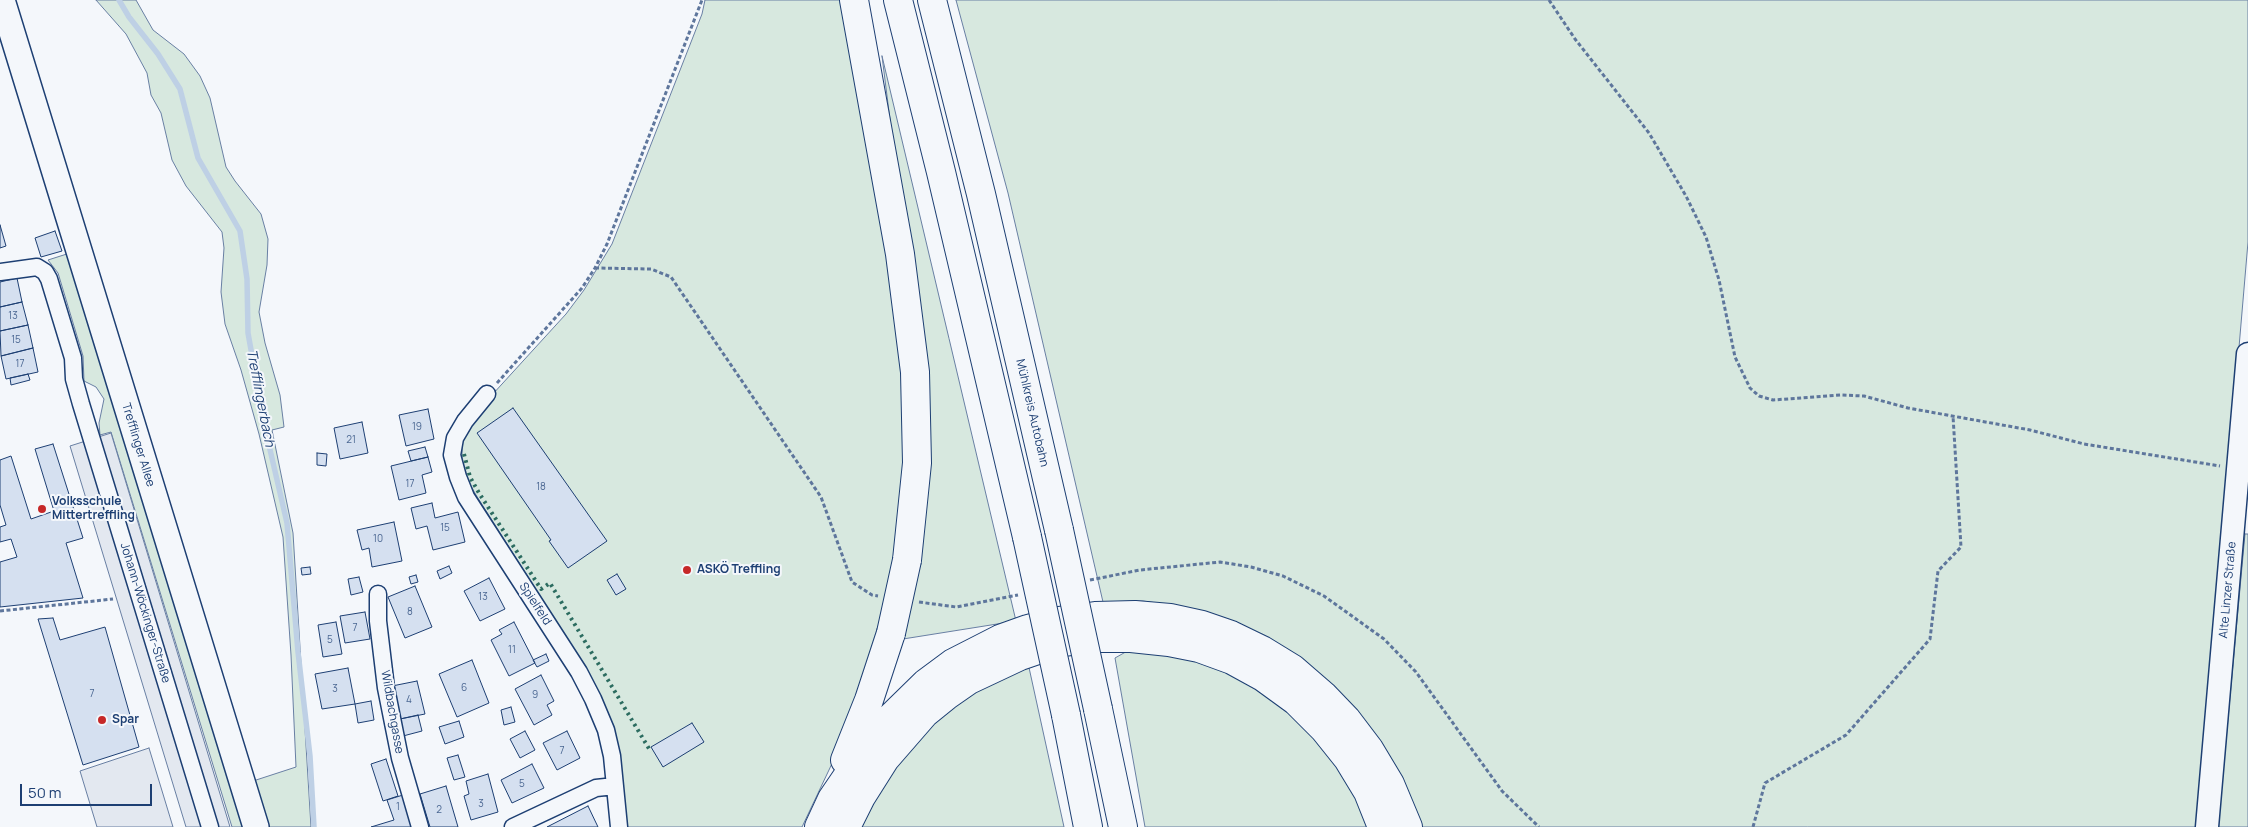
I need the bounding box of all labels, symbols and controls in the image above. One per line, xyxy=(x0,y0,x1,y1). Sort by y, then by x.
house number: 13 xyxy=(8,310,18,322)
house number: 15 xyxy=(11,334,21,346)
water label: Trefflingerbach xyxy=(242,348,278,448)
house number: 17 xyxy=(16,358,24,370)
street label: Mühlkreis Autobahn xyxy=(1013,358,1051,468)
street label: Trefflinger Allee xyxy=(118,401,158,489)
house number: 19 xyxy=(412,421,422,433)
house number: 21 xyxy=(346,434,356,446)
house number: 17 xyxy=(406,478,414,490)
house number: 18 xyxy=(536,481,546,493)
place label: Volksschule Mittertreffling xyxy=(52,495,135,523)
marker: Volksschule Mittertreffling xyxy=(36,503,48,515)
house number: 15 xyxy=(440,522,450,534)
house number: 10 xyxy=(373,533,383,545)
street label: Johann-Wöckinger-Straße xyxy=(117,541,173,685)
street label: Alte Linzer Straße xyxy=(2217,541,2239,639)
place label: ASKÖ Treffling xyxy=(697,563,781,577)
marker: ASKÖ Treffling xyxy=(681,564,693,576)
street label: Spielfeld xyxy=(516,580,554,628)
house number: 13 xyxy=(478,591,488,603)
house number: 8 xyxy=(407,606,413,618)
house number: 7 xyxy=(352,622,358,634)
house number: 5 xyxy=(327,634,333,646)
house number: 11 xyxy=(508,644,516,656)
street label: Wildbachgasse xyxy=(378,669,406,755)
house number: 6 xyxy=(461,682,467,694)
house number: 3 xyxy=(332,683,338,695)
house number: 7 xyxy=(89,688,95,700)
house number: 9 xyxy=(532,689,538,701)
house number: 4 xyxy=(406,694,412,706)
place label: Spar xyxy=(112,713,139,727)
marker: Spar xyxy=(96,714,108,726)
house number: 7 xyxy=(559,745,565,757)
scale bar xyxy=(22,774,155,806)
house number: 5 xyxy=(519,778,525,790)
text: 50 m xyxy=(28,782,62,803)
house number: 3 xyxy=(478,798,484,810)
house number: 1 xyxy=(396,801,400,813)
house number: 2 xyxy=(436,804,442,816)

